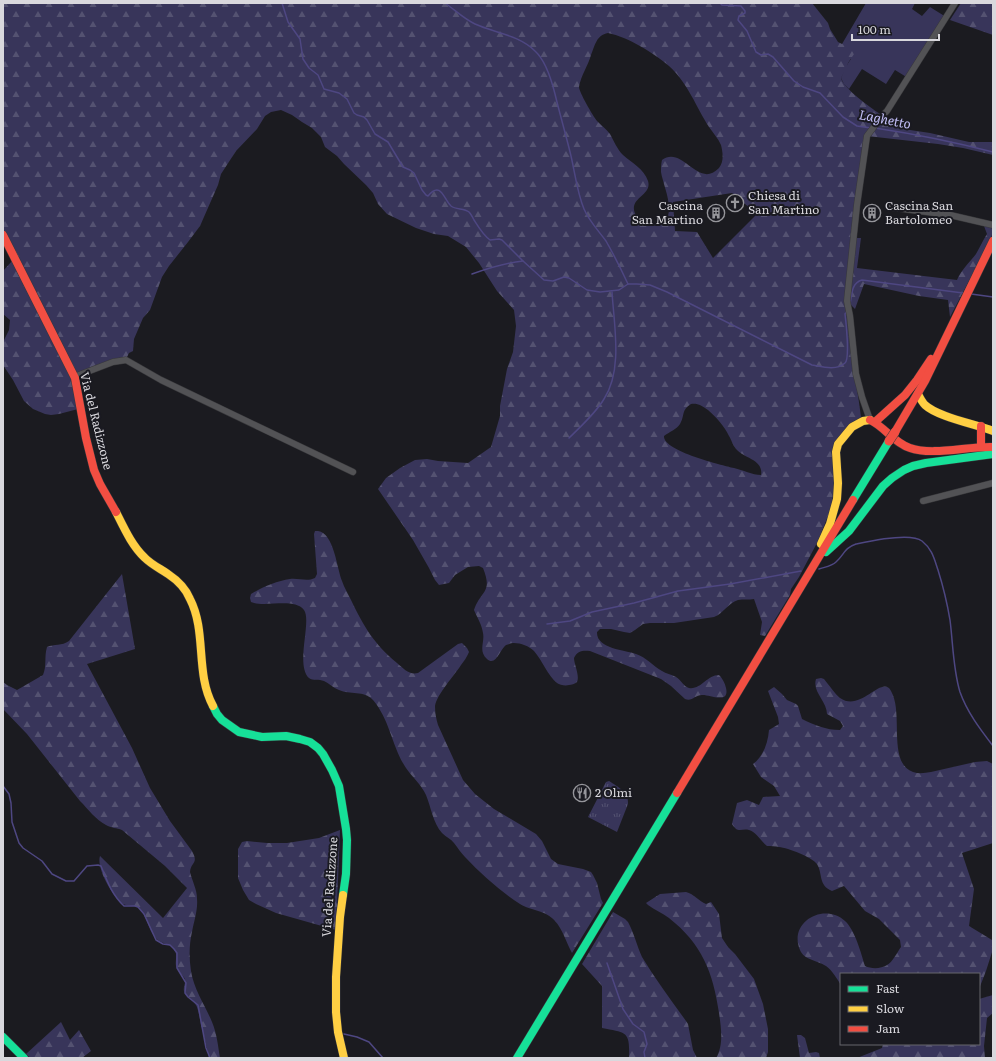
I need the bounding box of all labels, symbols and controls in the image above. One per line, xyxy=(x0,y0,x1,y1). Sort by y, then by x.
scale bar xyxy=(852,16,939,42)
text: 100 m xyxy=(858,20,891,38)
water label: Laghetto xyxy=(857,104,913,133)
place label: Chiesa di San Martino xyxy=(748,186,819,218)
church icon: Chiesa di San Martino xyxy=(725,193,745,213)
place label: Cascina San Martino xyxy=(632,196,704,228)
place label: Cascina San Bartolomeo xyxy=(885,196,953,228)
building icon: Cascina San Martino xyxy=(706,203,726,223)
building icon: Cascina San Bartolomeo xyxy=(862,203,882,223)
street label: Via del Radizzone xyxy=(76,370,118,472)
restaurant icon: 2 Olmi xyxy=(572,783,592,803)
place label: 2 Olmi xyxy=(595,783,632,801)
street label: Via del Radizzone xyxy=(317,836,341,938)
legend xyxy=(840,973,980,1045)
text: Fast xyxy=(876,979,900,997)
text: Slow xyxy=(876,999,905,1017)
text: Jam xyxy=(876,1019,901,1037)

